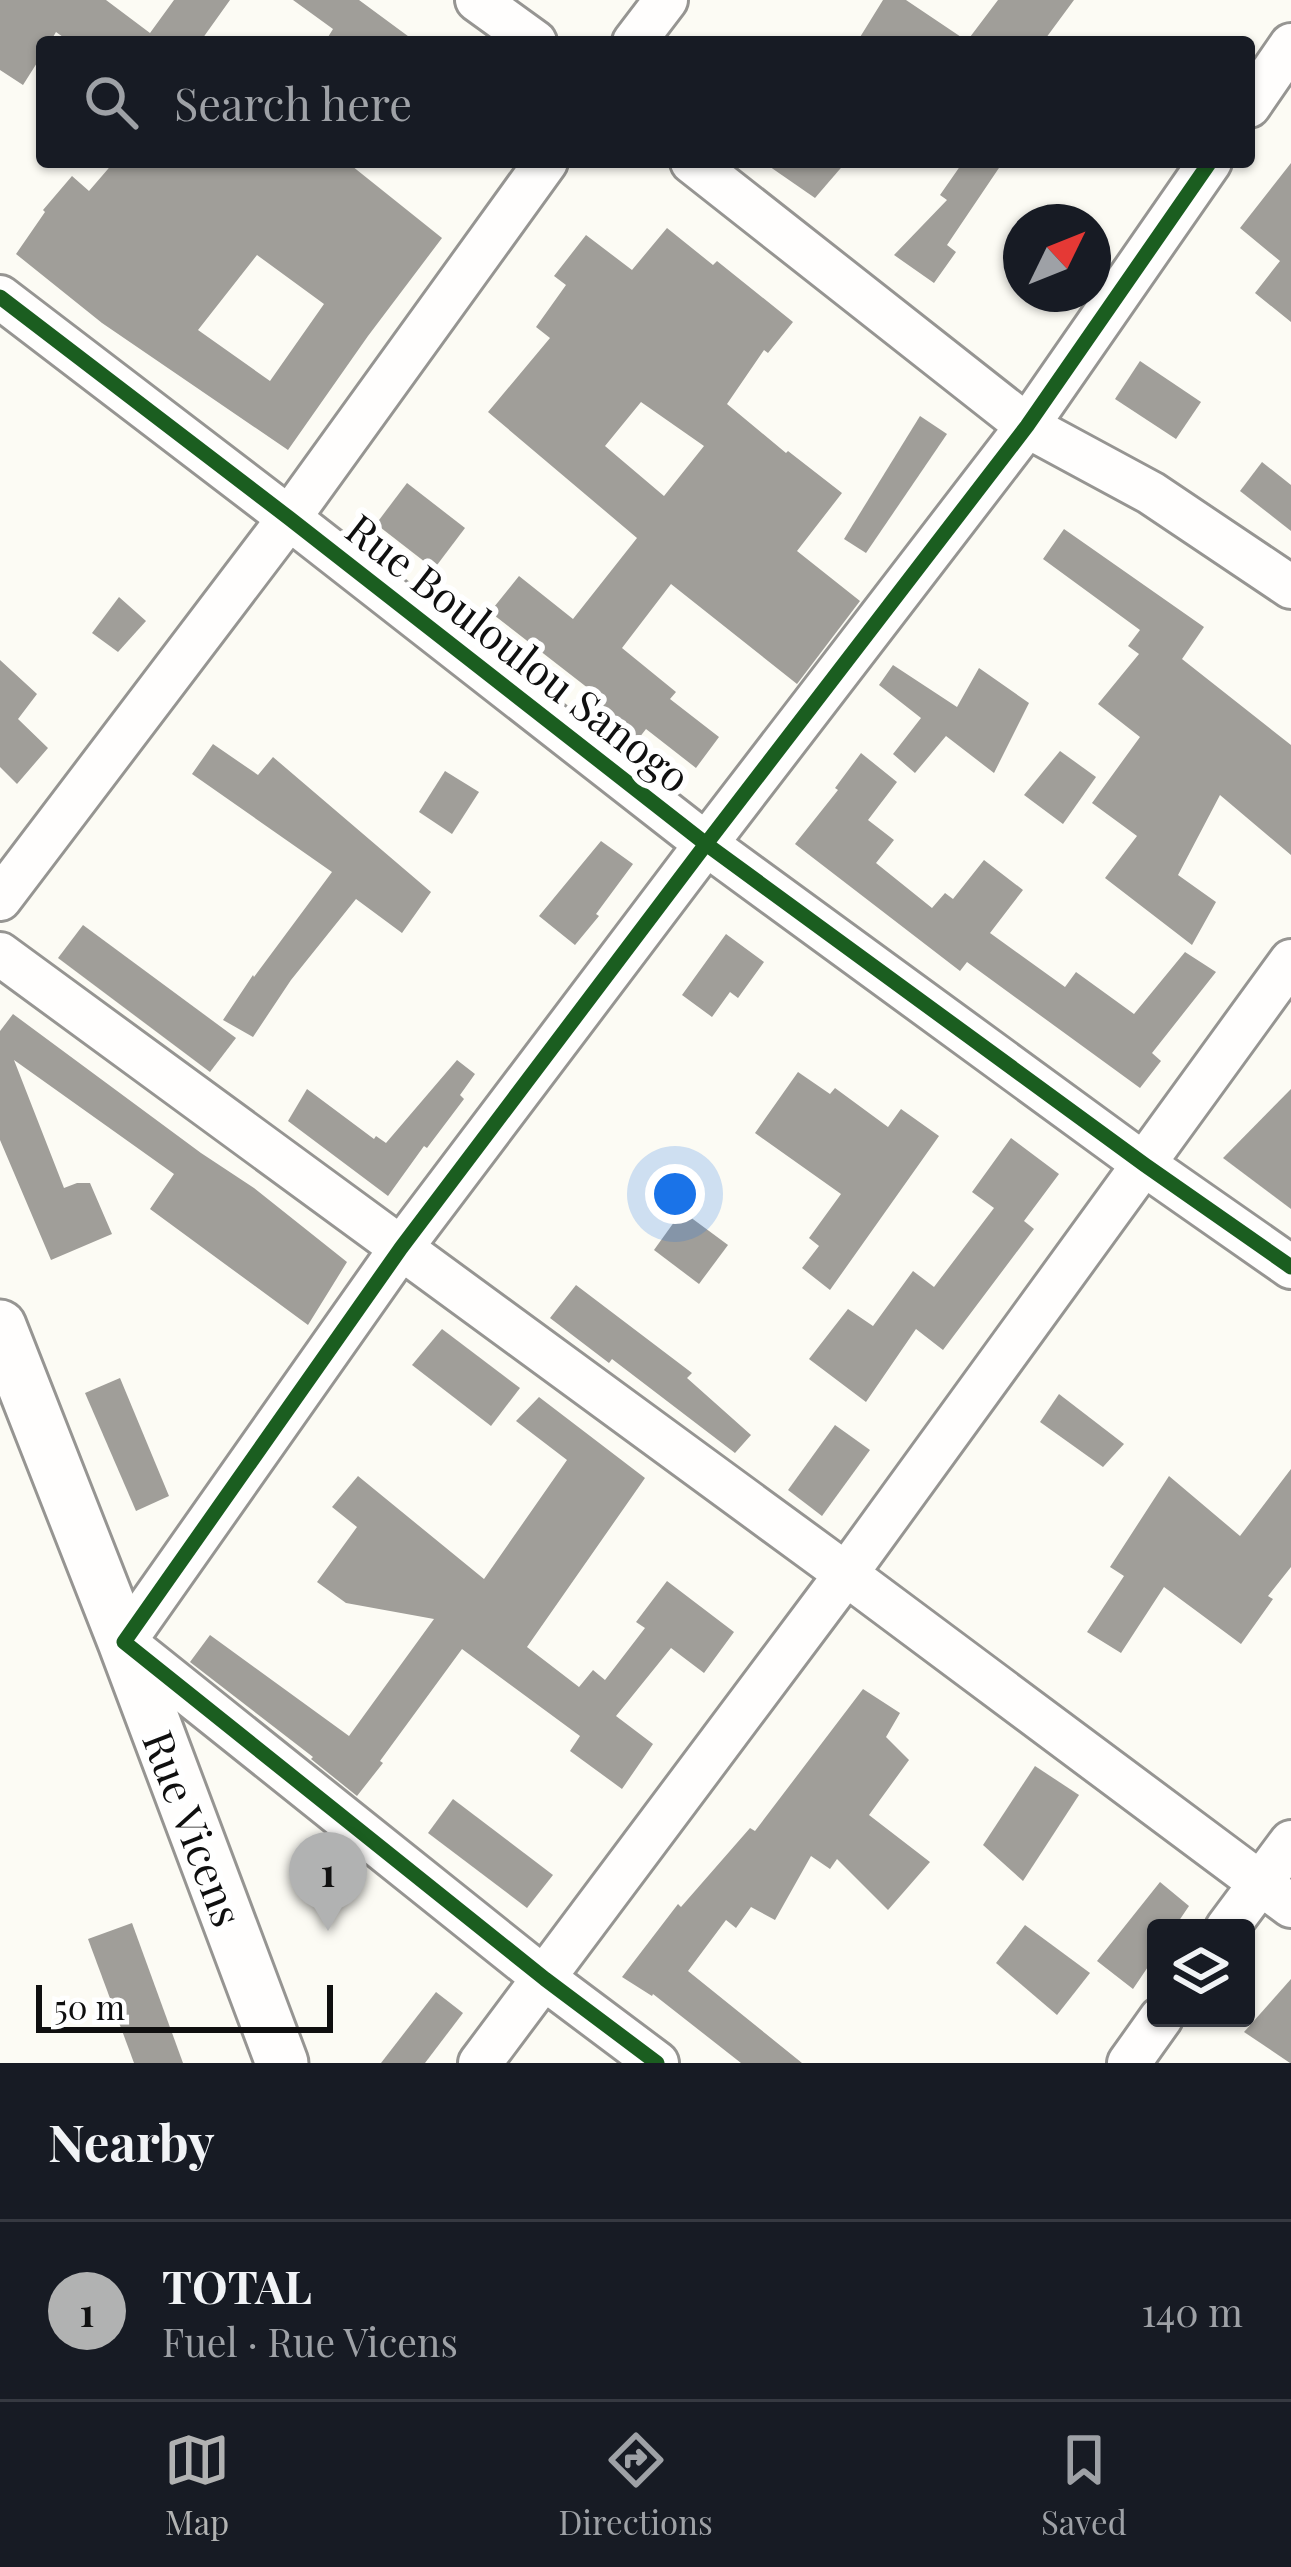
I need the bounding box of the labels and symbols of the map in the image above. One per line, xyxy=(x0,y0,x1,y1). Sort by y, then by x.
north arrow xyxy=(1003,204,1111,312)
street label: Rue Bouloulou Sanogo xyxy=(336,500,702,804)
your location xyxy=(645,1164,705,1224)
street label: Rue Vicens xyxy=(131,1722,257,1934)
pin: 1 xyxy=(289,1832,367,1931)
scale bar xyxy=(36,1979,333,2032)

